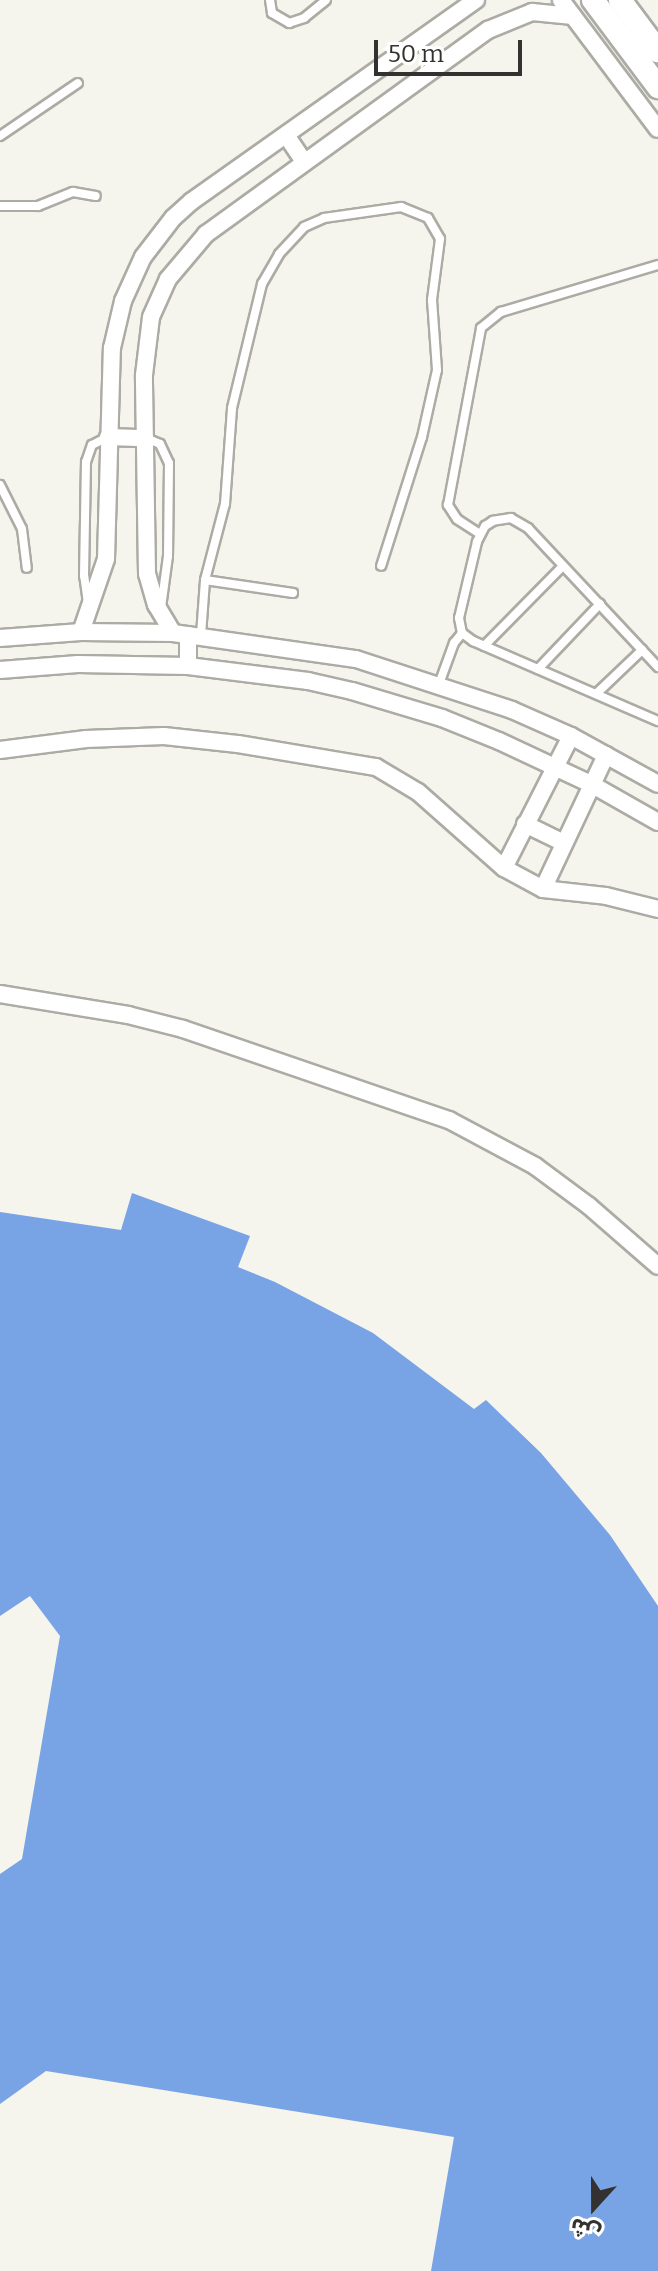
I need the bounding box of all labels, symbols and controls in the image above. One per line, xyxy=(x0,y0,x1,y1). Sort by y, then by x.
scale bar xyxy=(378,24,526,74)
text: 50 m xyxy=(388,40,444,68)
north arrow xyxy=(554,2167,634,2247)
text: ش xyxy=(566,2212,604,2248)

